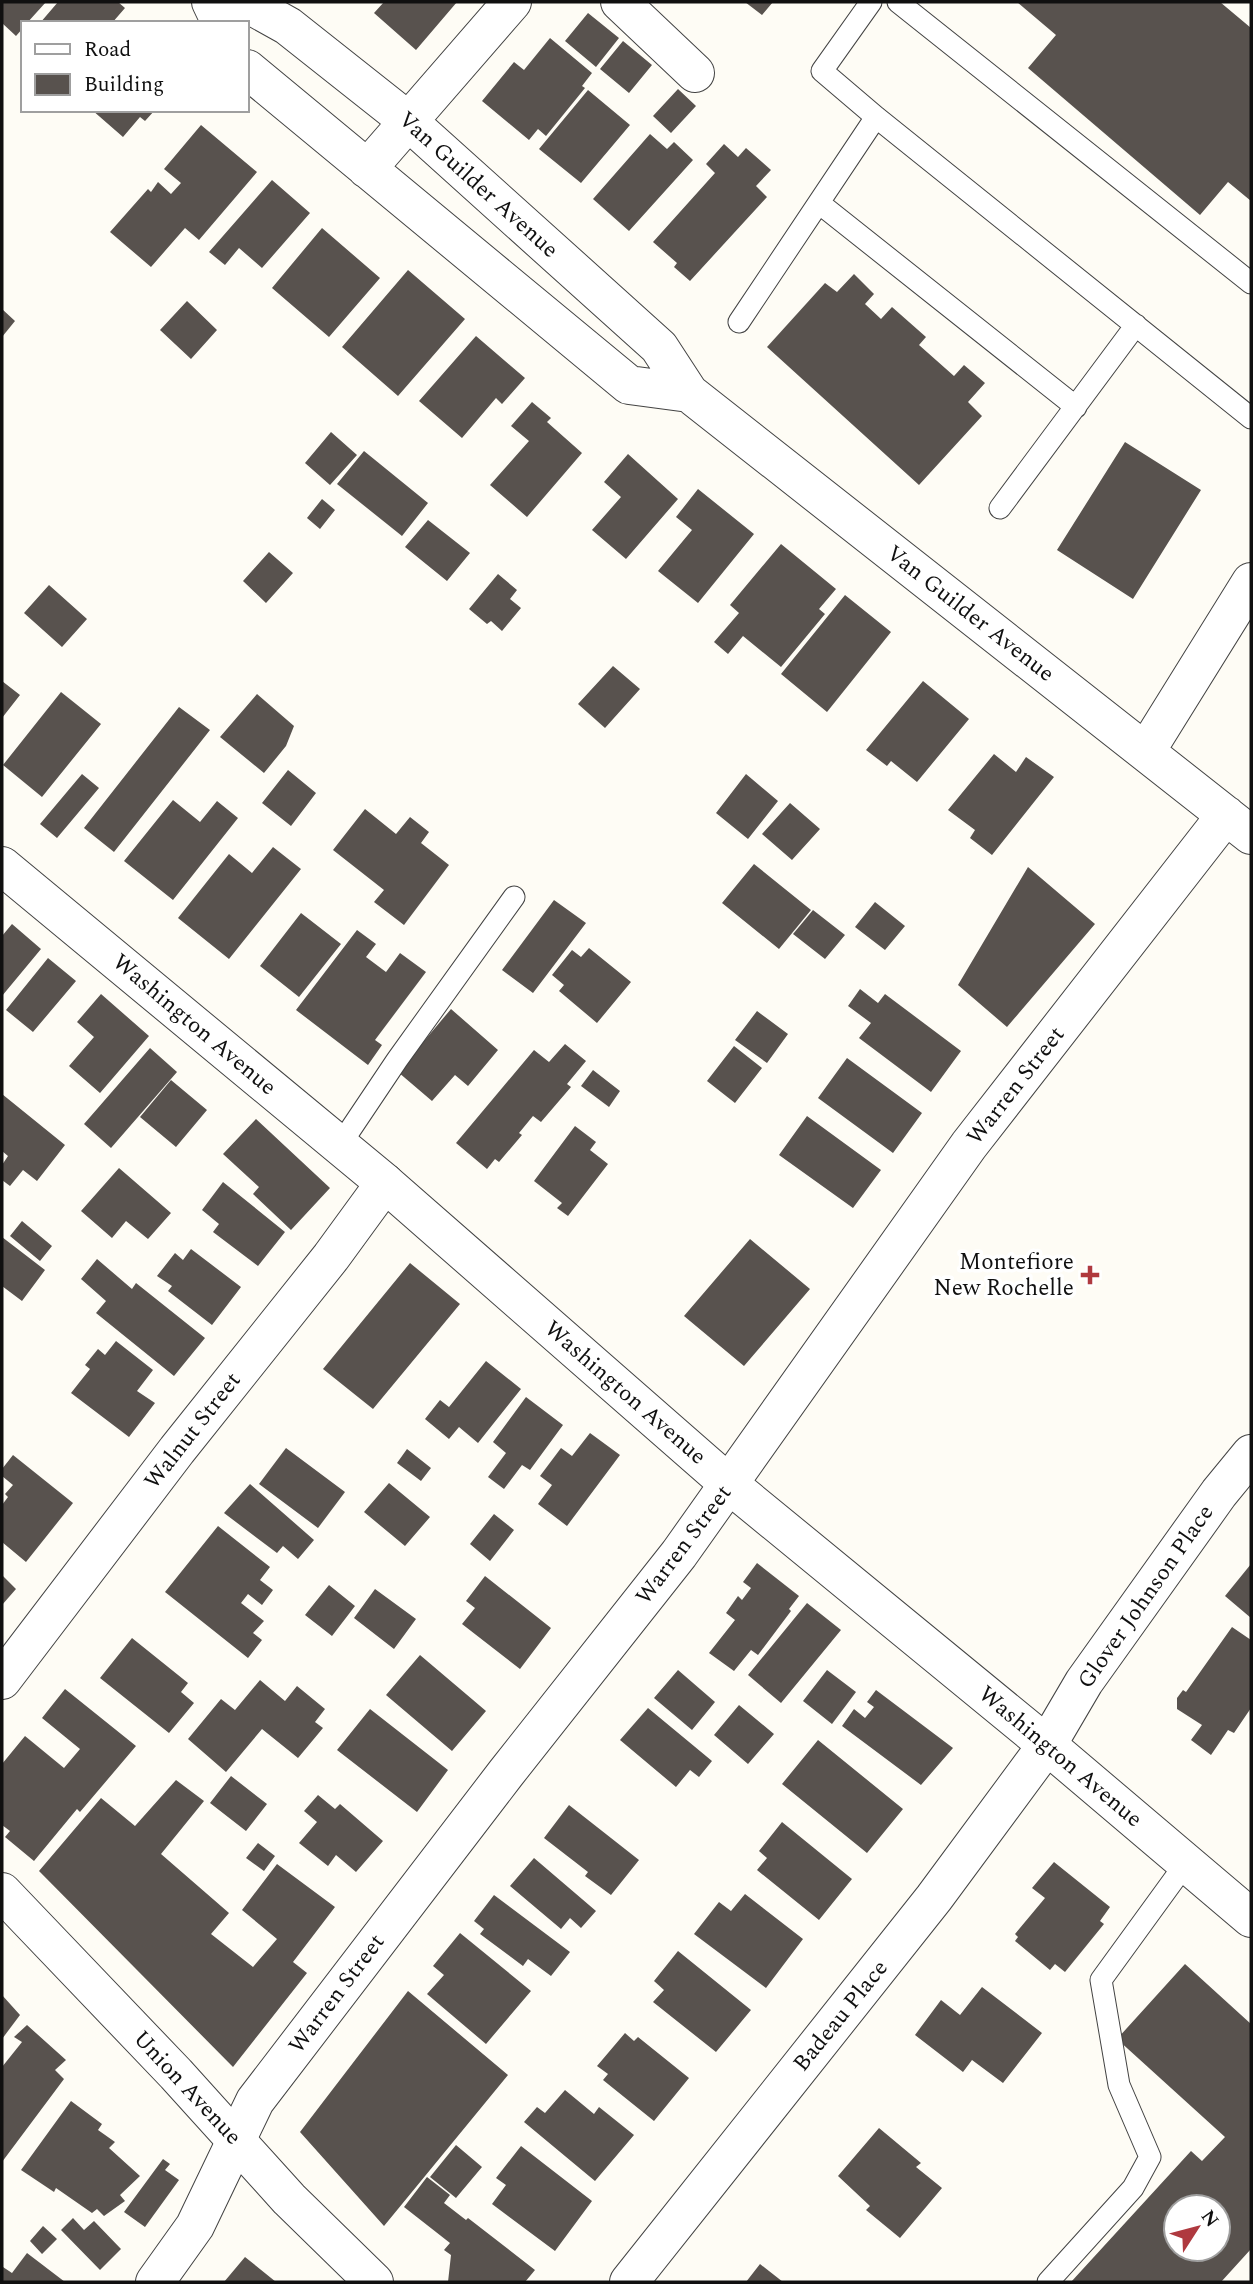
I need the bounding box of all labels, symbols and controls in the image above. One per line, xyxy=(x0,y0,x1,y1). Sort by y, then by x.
legend xyxy=(21,21,248,112)
text: Road xyxy=(84,34,131,66)
text: Building xyxy=(84,69,164,101)
street label: Van Guilder Avenue xyxy=(390,103,566,267)
street label: Van Guilder Avenue xyxy=(878,537,1062,691)
street label: Washington Avenue xyxy=(104,946,284,1104)
street label: Warren Street xyxy=(958,1019,1074,1153)
place label: Montefiore New Rochelle xyxy=(933,1245,1074,1306)
marker: Montefiore New Rochelle xyxy=(1080,1265,1100,1285)
street label: Washington Avenue xyxy=(536,1312,714,1474)
street label: Walnut Street xyxy=(136,1365,250,1497)
street label: Warren Street xyxy=(627,1478,741,1612)
street label: Glover Johnson Place xyxy=(1069,1498,1223,1696)
street label: Washington Avenue xyxy=(970,1678,1150,1836)
street label: Warren Street xyxy=(280,1927,394,2061)
street label: Badeau Place xyxy=(785,1952,897,2080)
street label: Union Avenue xyxy=(124,2023,250,2153)
north arrow xyxy=(1162,2193,1232,2263)
text: N xyxy=(1193,2204,1226,2234)

